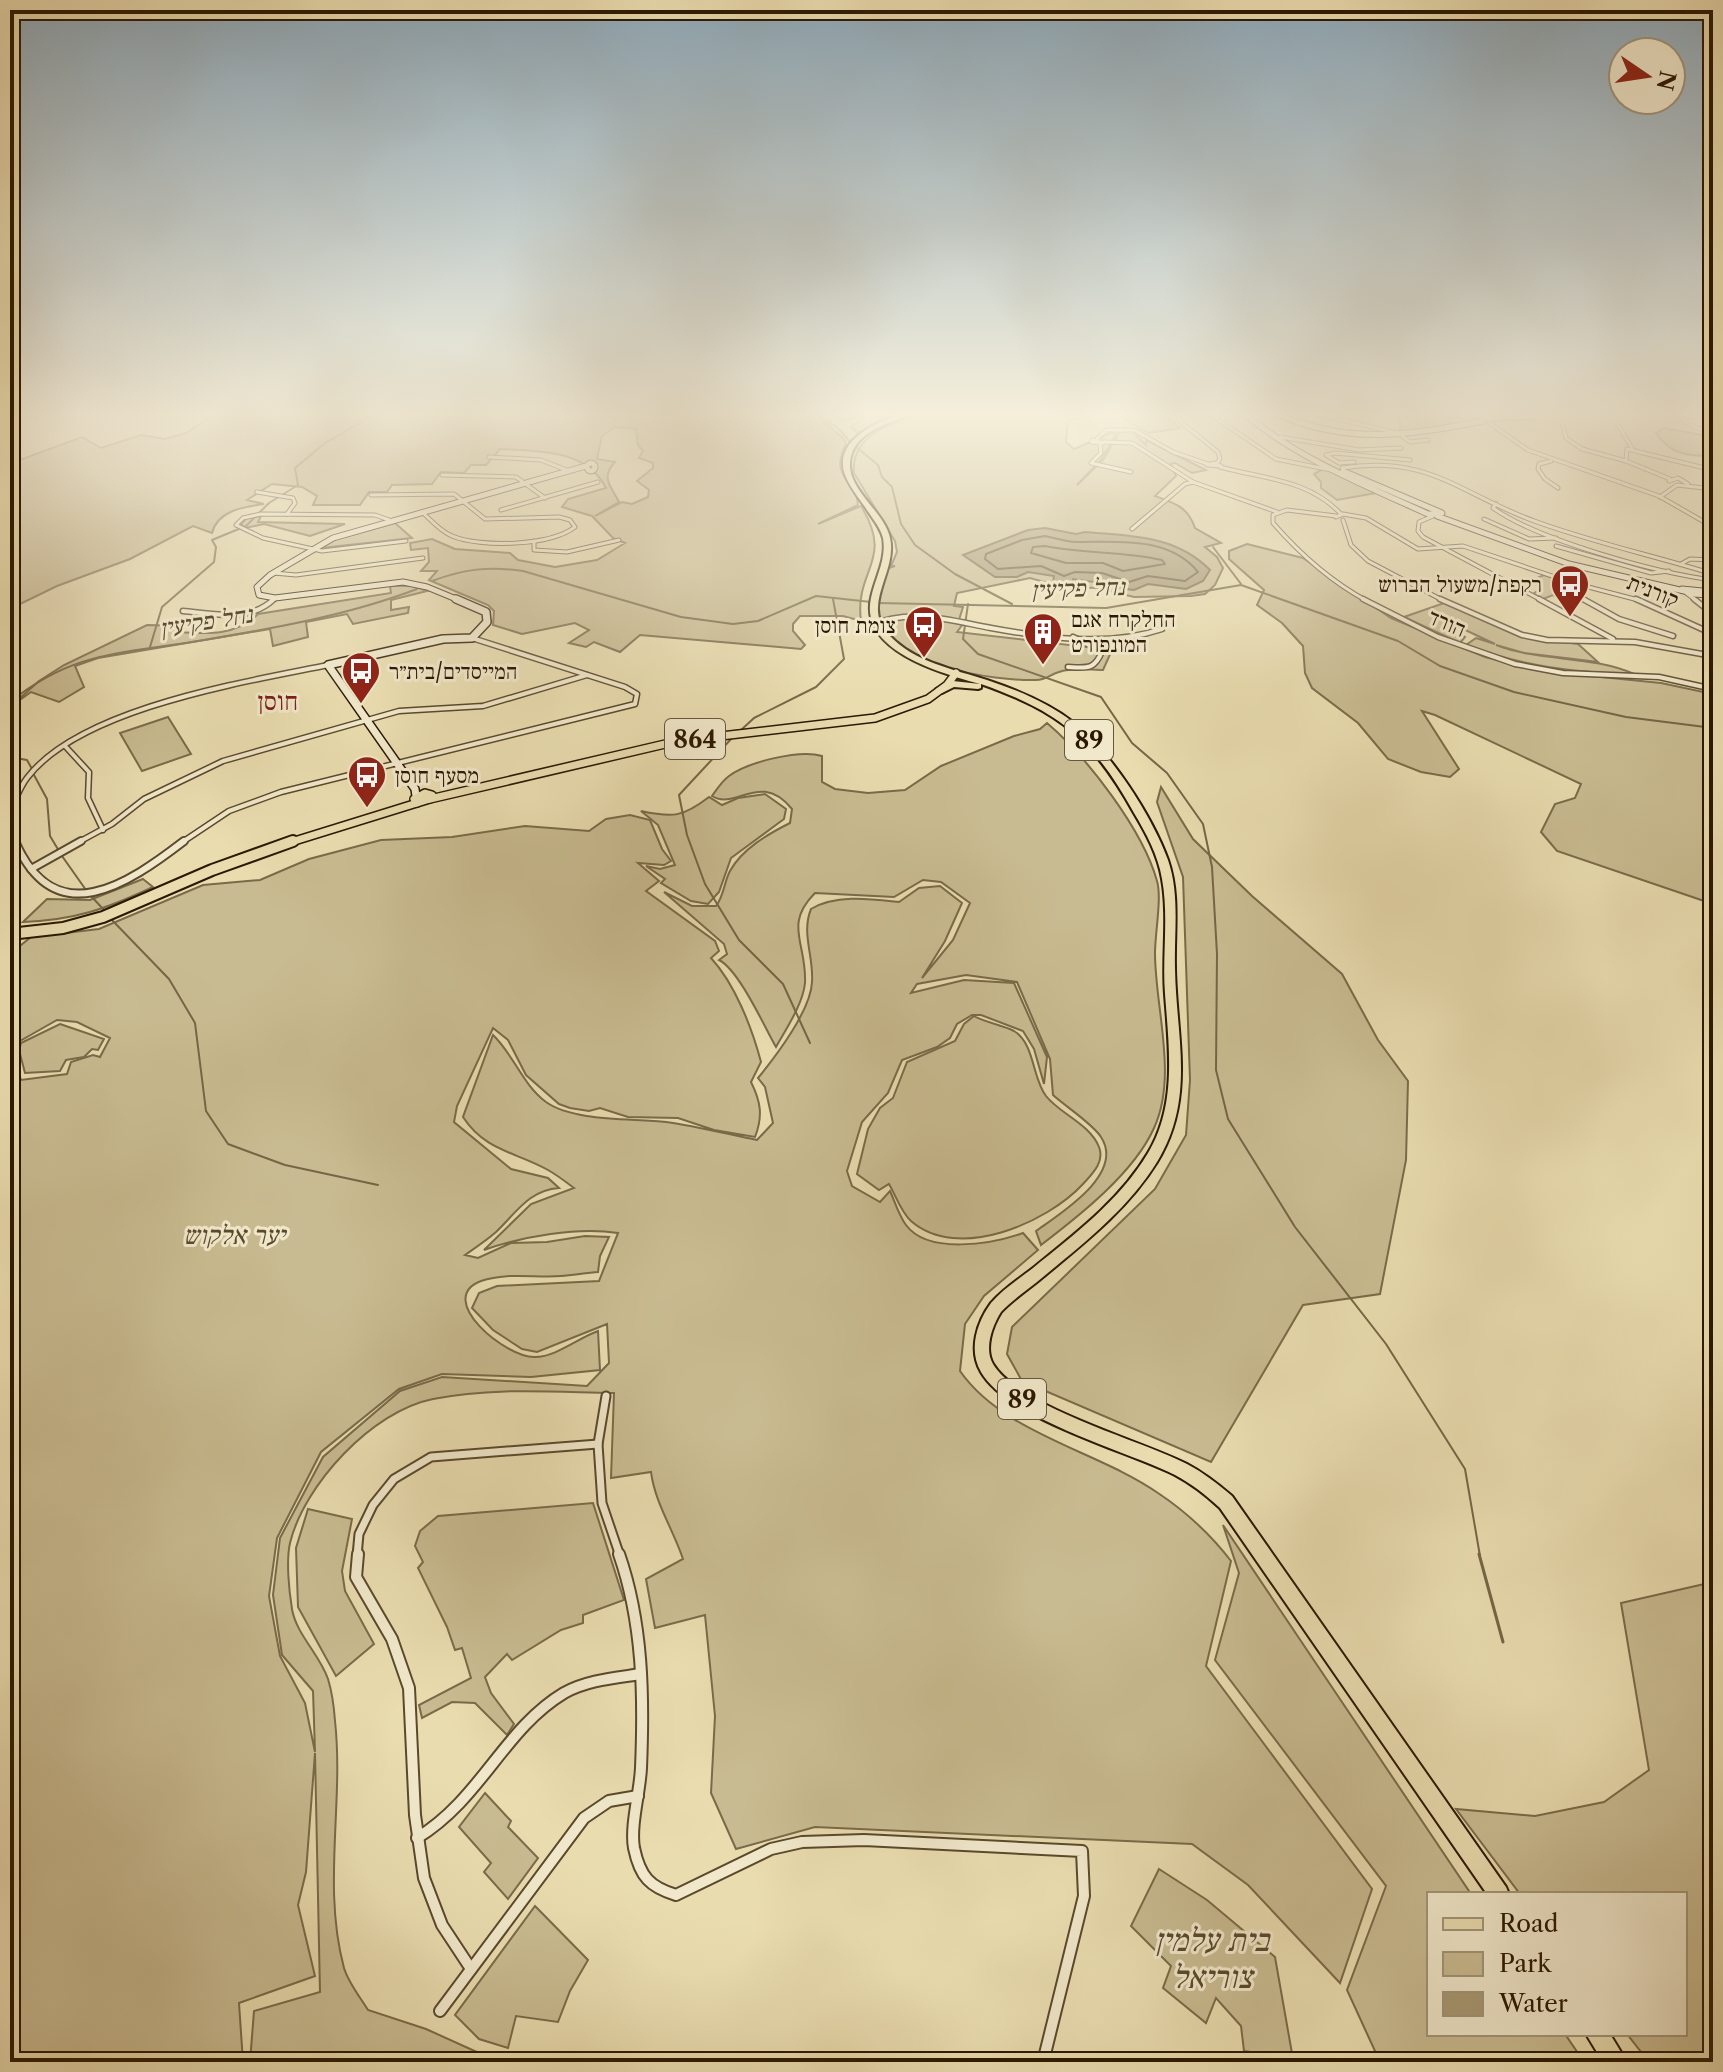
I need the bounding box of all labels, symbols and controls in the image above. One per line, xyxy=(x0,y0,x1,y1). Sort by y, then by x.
north arrow xyxy=(1607,36,1687,116)
text: N xyxy=(1651,68,1681,93)
bus stop icon: רקפת/משעול הברוש xyxy=(1549,563,1591,618)
street label: קורנית xyxy=(1623,569,1683,613)
place label: רקפת/משעול הברוש xyxy=(1378,571,1542,598)
water label: נחל פקיעין xyxy=(1031,572,1127,604)
water label: נחל פקיעין xyxy=(158,599,256,643)
street label: הורד xyxy=(1424,603,1470,643)
bus stop icon: צומת חוסן xyxy=(903,604,945,659)
place label: החלקרח אגם המונפורט xyxy=(1071,606,1176,658)
building icon: החלקרח אגם המונפורט xyxy=(1022,611,1064,666)
place label: צומת חוסן xyxy=(815,612,896,639)
bus stop icon: המייסדים/בית״ר xyxy=(340,650,382,705)
place label: המייסדים/בית״ר xyxy=(389,658,517,685)
district label: חוסן xyxy=(258,685,298,717)
road number: 864 xyxy=(665,719,725,759)
road number: 89 xyxy=(1065,720,1113,760)
bus stop icon: מסעף חוסן xyxy=(346,754,388,809)
place label: מסעף חוסן xyxy=(395,762,479,789)
park label: יער אלקוש xyxy=(183,1219,288,1251)
road number: 89 xyxy=(998,1379,1046,1419)
legend xyxy=(1427,1892,1687,2036)
text: Road xyxy=(1499,1909,1559,1938)
park label: בית עלמין צוריאל xyxy=(1155,1920,1272,1996)
text: Park xyxy=(1499,1949,1552,1978)
text: Water xyxy=(1498,1989,1568,2018)

